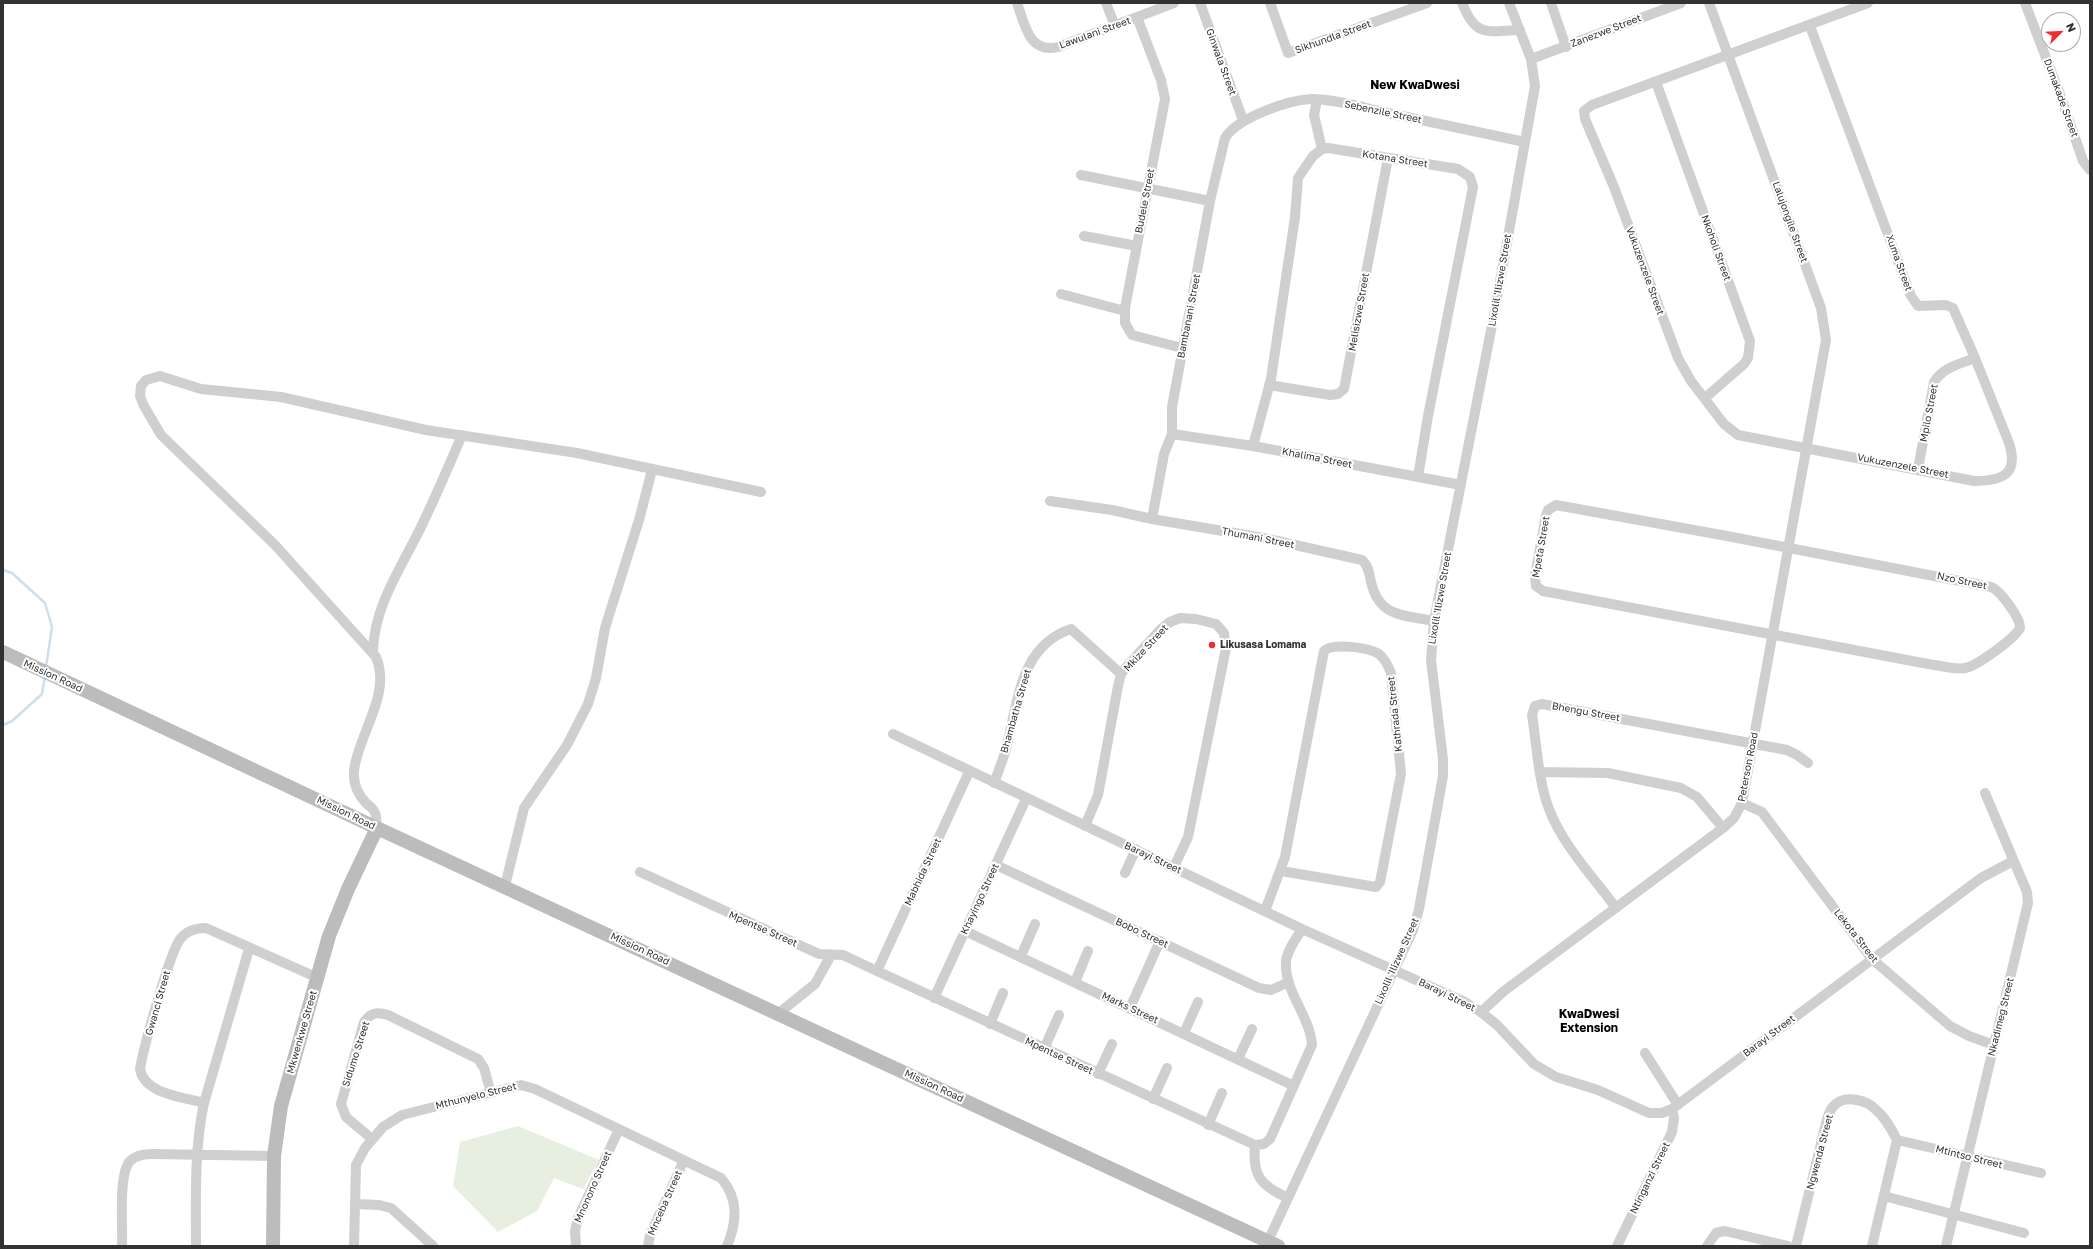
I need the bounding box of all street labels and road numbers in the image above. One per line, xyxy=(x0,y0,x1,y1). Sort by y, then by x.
street label: Zanezwe Street xyxy=(1569,12,1643,50)
street label: Lawulani Street xyxy=(1058,14,1132,52)
street label: Sikhundla Street xyxy=(1293,18,1373,56)
street label: Ginwala Street xyxy=(1203,27,1239,97)
street label: Dumakade Street xyxy=(2041,57,2081,139)
street label: Sebenzile Street xyxy=(1343,98,1423,126)
street label: Kotana Street xyxy=(1361,148,1429,170)
street label: Budele Street xyxy=(1133,168,1157,234)
street label: Lalujongile Street xyxy=(1770,180,1810,264)
street label: Nkoholi Street xyxy=(1699,213,1733,283)
street label: Vukuzenzele Street xyxy=(1623,225,1667,317)
street label: Lixolil 'Ilizwe Street xyxy=(1486,233,1514,327)
street label: Xuma Street xyxy=(1883,233,1915,293)
street label: Melisizwe Street xyxy=(1346,272,1372,352)
street label: Bambanani Street xyxy=(1175,273,1203,359)
street label: Mpilo Street xyxy=(1918,383,1940,443)
street label: Khalima Street xyxy=(1281,445,1353,471)
street label: Vukuzenzele Street xyxy=(1856,451,1950,481)
street label: Mpeta Street xyxy=(1530,515,1552,579)
street label: Thumani Street xyxy=(1221,525,1295,551)
street label: Lixolil 'Ilizwe Street xyxy=(1426,551,1454,645)
street label: Nzo Street xyxy=(1936,570,1988,592)
street label: Mkize Street xyxy=(1121,622,1171,674)
street label: Mission Road xyxy=(22,657,84,695)
street label: Bhambatha Street xyxy=(998,668,1034,754)
street label: Kathrada Street xyxy=(1385,676,1405,752)
street label: Bhengu Street xyxy=(1551,700,1621,724)
street label: Peterson Road xyxy=(1735,731,1761,803)
street label: Mission Road xyxy=(315,794,377,832)
street label: Mabhida Street xyxy=(902,836,944,908)
street label: Barayi Street xyxy=(1122,839,1184,877)
street label: Khayingo Street xyxy=(958,861,1002,937)
street label: Lekota Street xyxy=(1831,907,1881,965)
street label: Mpentse Street xyxy=(727,909,799,949)
street label: Bobo Street xyxy=(1114,916,1170,950)
street label: Lixolil 'Ilizwe Street xyxy=(1372,916,1422,1006)
street label: Mission Road xyxy=(609,930,671,968)
street label: Gwanci Street xyxy=(143,969,173,1037)
street label: Barayi Street xyxy=(1417,976,1477,1014)
street label: Nkadimeg Street xyxy=(1985,976,2017,1058)
street label: Mkwenkwe Street xyxy=(284,989,320,1075)
street label: Marks Street xyxy=(1100,990,1160,1026)
street label: Barayi Street xyxy=(1741,1013,1797,1059)
street label: Sidumo Street xyxy=(340,1020,372,1088)
street label: Mpentse Street xyxy=(1023,1035,1095,1077)
street label: Mission Road xyxy=(903,1067,965,1105)
street label: Mthunyelo Street xyxy=(434,1080,518,1112)
street label: Ngwenda Street xyxy=(1804,1113,1836,1191)
street label: Ntinganzi Street xyxy=(1627,1140,1673,1216)
street label: Mtintso Street xyxy=(1934,1143,2004,1171)
street label: Mnonono Street xyxy=(572,1149,614,1225)
street label: Mnceba Street xyxy=(645,1169,685,1237)

